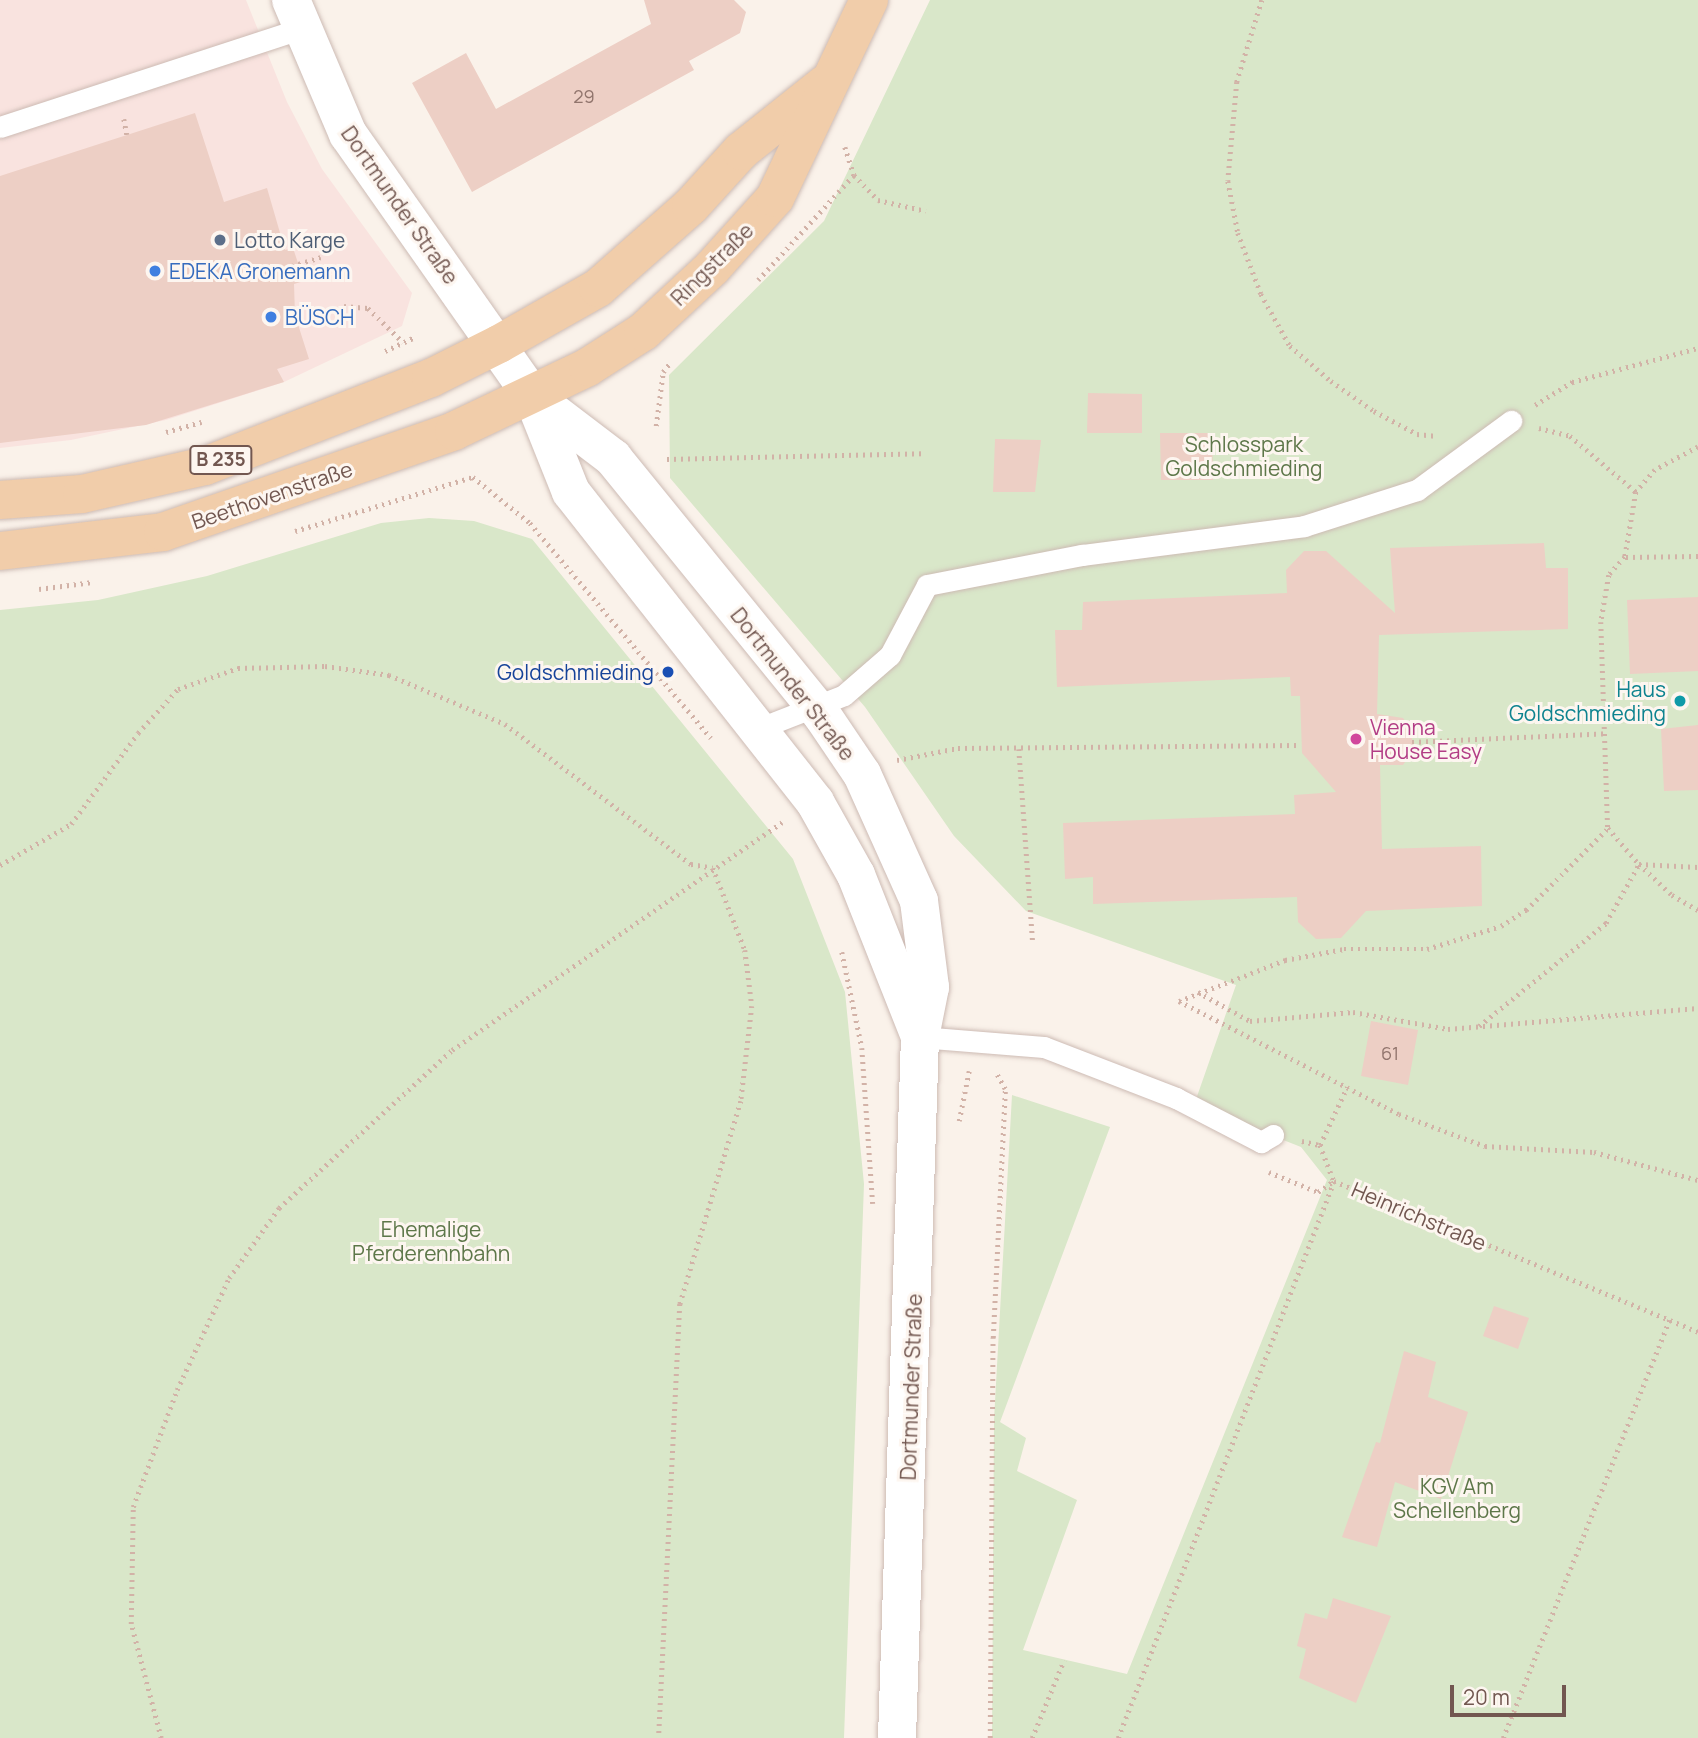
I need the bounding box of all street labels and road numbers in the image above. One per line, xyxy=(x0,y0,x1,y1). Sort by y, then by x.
street label: Dortmunder Straße xyxy=(336,121,464,289)
street label: Ringstraße xyxy=(666,218,758,310)
road number: B 235 xyxy=(188,444,254,475)
street label: Beethovenstraße xyxy=(188,456,356,534)
street label: Dortmunder Straße xyxy=(726,603,860,765)
street label: Heinrichstraße xyxy=(1348,1176,1490,1256)
street label: Dortmunder Straße xyxy=(895,1293,927,1481)

